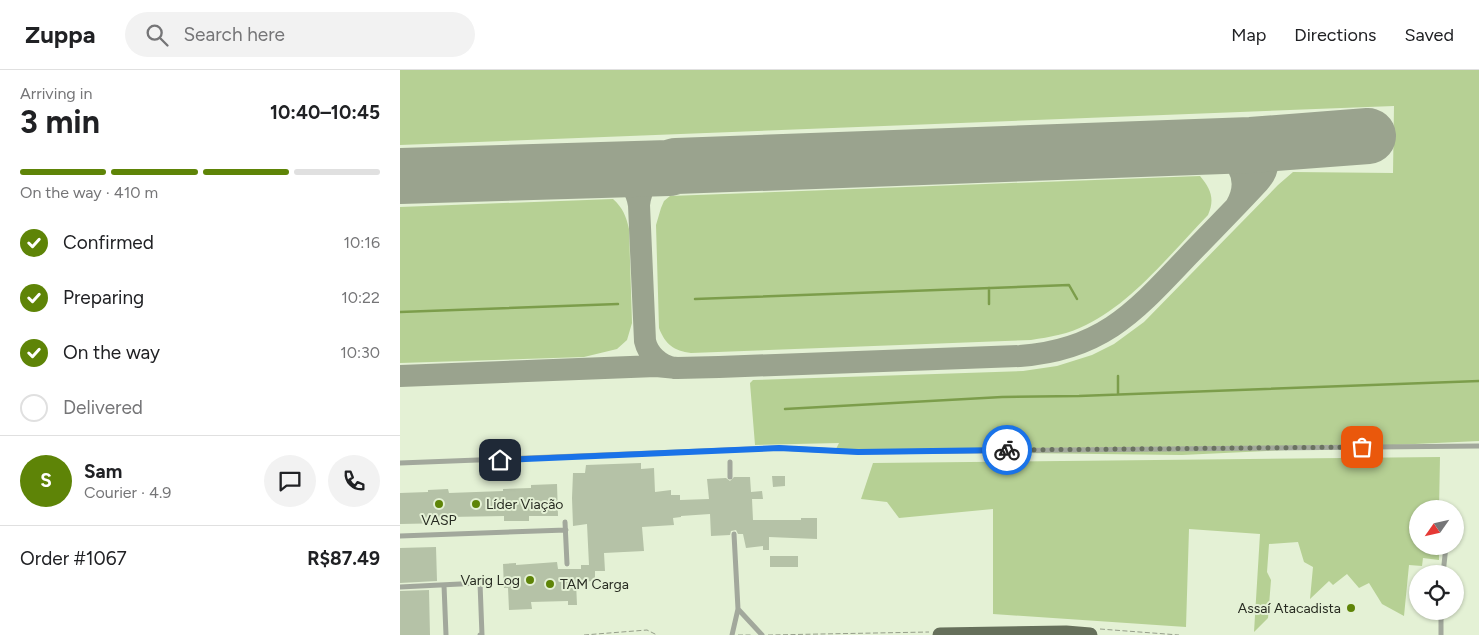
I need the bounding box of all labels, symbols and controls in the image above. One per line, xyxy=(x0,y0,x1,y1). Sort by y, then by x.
search box xyxy=(125,12,475,57)
text: Zuppa xyxy=(25,20,95,49)
icon: search xyxy=(143,21,171,49)
text: Search here xyxy=(183,23,285,46)
text: Map xyxy=(1231,24,1266,46)
text: Directions xyxy=(1294,24,1376,46)
text: Saved xyxy=(1404,24,1454,46)
text: Arriving in xyxy=(20,84,92,103)
text: 10:40–10:45 xyxy=(270,101,380,124)
text: 3 min xyxy=(20,103,100,141)
text: On the way · 410 m xyxy=(20,183,158,202)
icon: check xyxy=(20,229,48,257)
text: Confirmed xyxy=(63,231,154,254)
text: 10:16 xyxy=(343,233,380,252)
icon: check xyxy=(20,284,48,312)
text: Preparing xyxy=(63,286,144,309)
text: 10:22 xyxy=(341,288,380,307)
icon: check xyxy=(20,339,48,367)
text: On the way xyxy=(63,341,160,364)
text: 10:30 xyxy=(340,343,380,362)
text: Delivered xyxy=(63,396,143,419)
courier xyxy=(982,425,1032,475)
pin xyxy=(1341,426,1383,468)
icon: bag xyxy=(1348,433,1376,461)
icon: bike xyxy=(993,436,1021,464)
pin xyxy=(479,439,521,481)
icon: home xyxy=(486,446,514,474)
button: chat xyxy=(264,455,316,507)
button: phone xyxy=(328,455,380,507)
text: Sam xyxy=(84,460,122,483)
text: S xyxy=(40,469,52,492)
text: Courier · 4.9 xyxy=(84,483,171,502)
place label: Líder Viação xyxy=(486,496,563,513)
marker: VASP xyxy=(433,498,445,510)
marker: Líder Viação xyxy=(470,498,482,510)
north arrow xyxy=(1409,500,1464,555)
map controls xyxy=(1409,500,1464,620)
place label: VASP xyxy=(421,512,457,529)
text: Order #1067 xyxy=(20,547,127,570)
text: R$87.49 xyxy=(307,547,380,570)
button: locate xyxy=(1409,565,1464,620)
place label: Varig Log xyxy=(460,572,520,589)
marker: Varig Log xyxy=(524,574,536,586)
place label: TAM Carga xyxy=(560,576,629,593)
marker: TAM Carga xyxy=(544,578,556,590)
place label: Assaí Atacadista xyxy=(1238,600,1341,617)
marker: Assaí Atacadista xyxy=(1345,602,1357,614)

